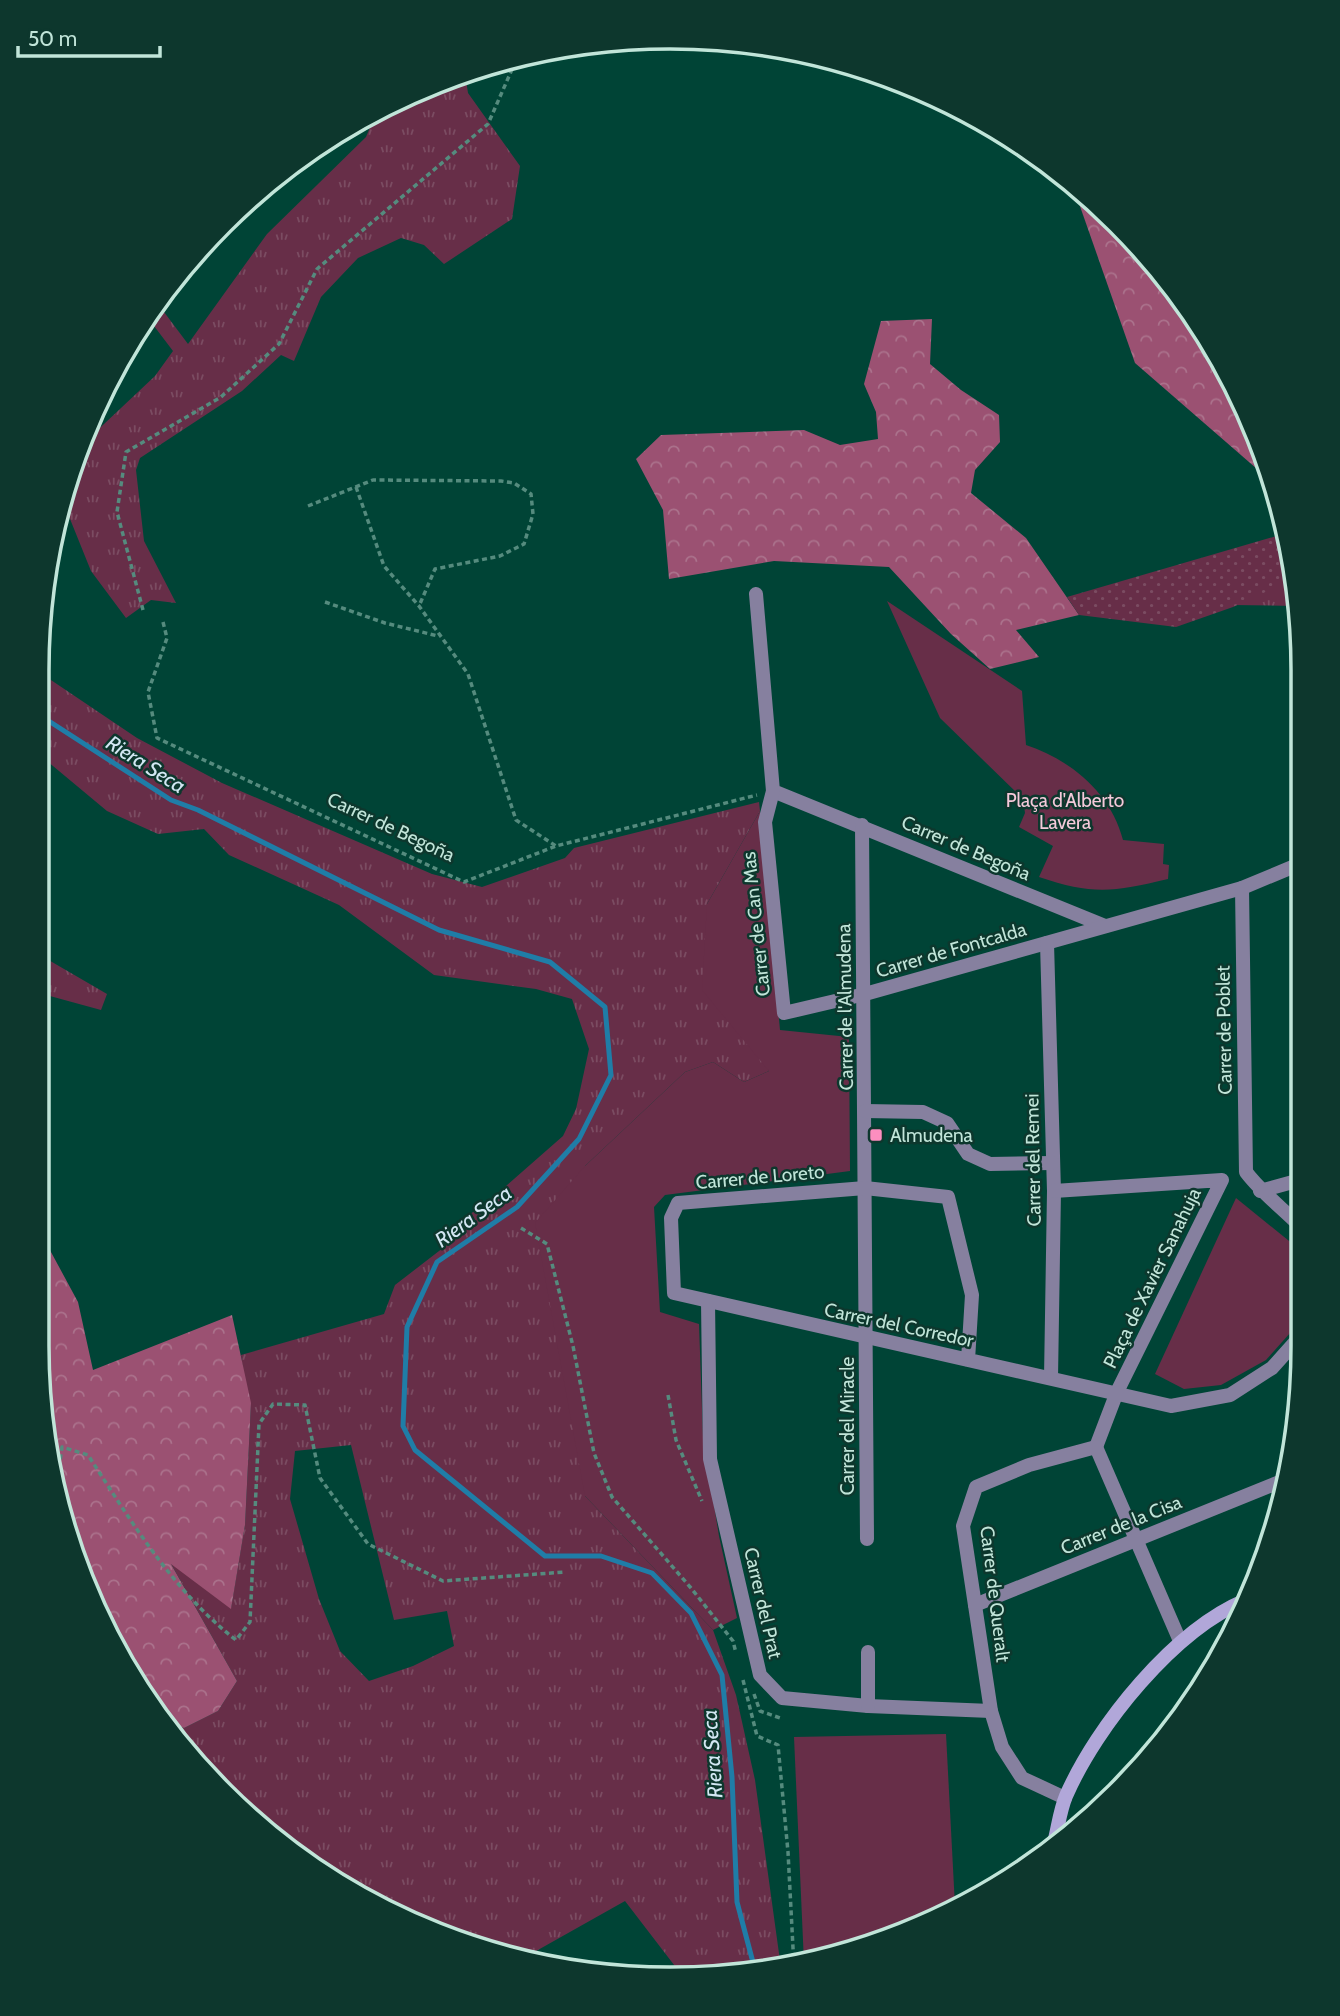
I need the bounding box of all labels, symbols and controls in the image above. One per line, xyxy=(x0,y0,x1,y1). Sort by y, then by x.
scale bar xyxy=(18,14,159,58)
text: 50 m xyxy=(28,26,77,51)
water label: Riera Seca xyxy=(102,730,190,798)
street label: Carrer de Begoña xyxy=(324,787,458,867)
park label: Plaça d'Alberto Lavera xyxy=(1006,789,1124,834)
street label: Carrer de Begoña xyxy=(898,810,1034,886)
street label: Carrer de Can Mas xyxy=(737,850,775,997)
street label: Carrer de Fontcalda xyxy=(873,918,1029,982)
street label: Carrer de l'Almudena xyxy=(832,924,858,1090)
street label: Carrer de Poblet xyxy=(1211,965,1237,1095)
street label: Carrer del Remei xyxy=(1020,1093,1046,1227)
place label: Almudena xyxy=(890,1124,973,1147)
marker: Almudena xyxy=(868,1127,884,1143)
street label: Carrer de Loreto xyxy=(695,1160,825,1194)
water label: Riera Seca xyxy=(430,1180,516,1252)
street label: Plaça de Xavier Sanahuja xyxy=(1098,1184,1206,1372)
street label: Carrer del Corredor xyxy=(822,1298,976,1352)
street label: Carrer del Miracle xyxy=(836,1356,859,1495)
street label: Carrer de la Cisa xyxy=(1057,1490,1185,1560)
street label: Carrer de Queralt xyxy=(975,1525,1015,1664)
street label: Carrer del Prat xyxy=(739,1545,787,1661)
water label: Riera Seca xyxy=(696,1709,728,1799)

